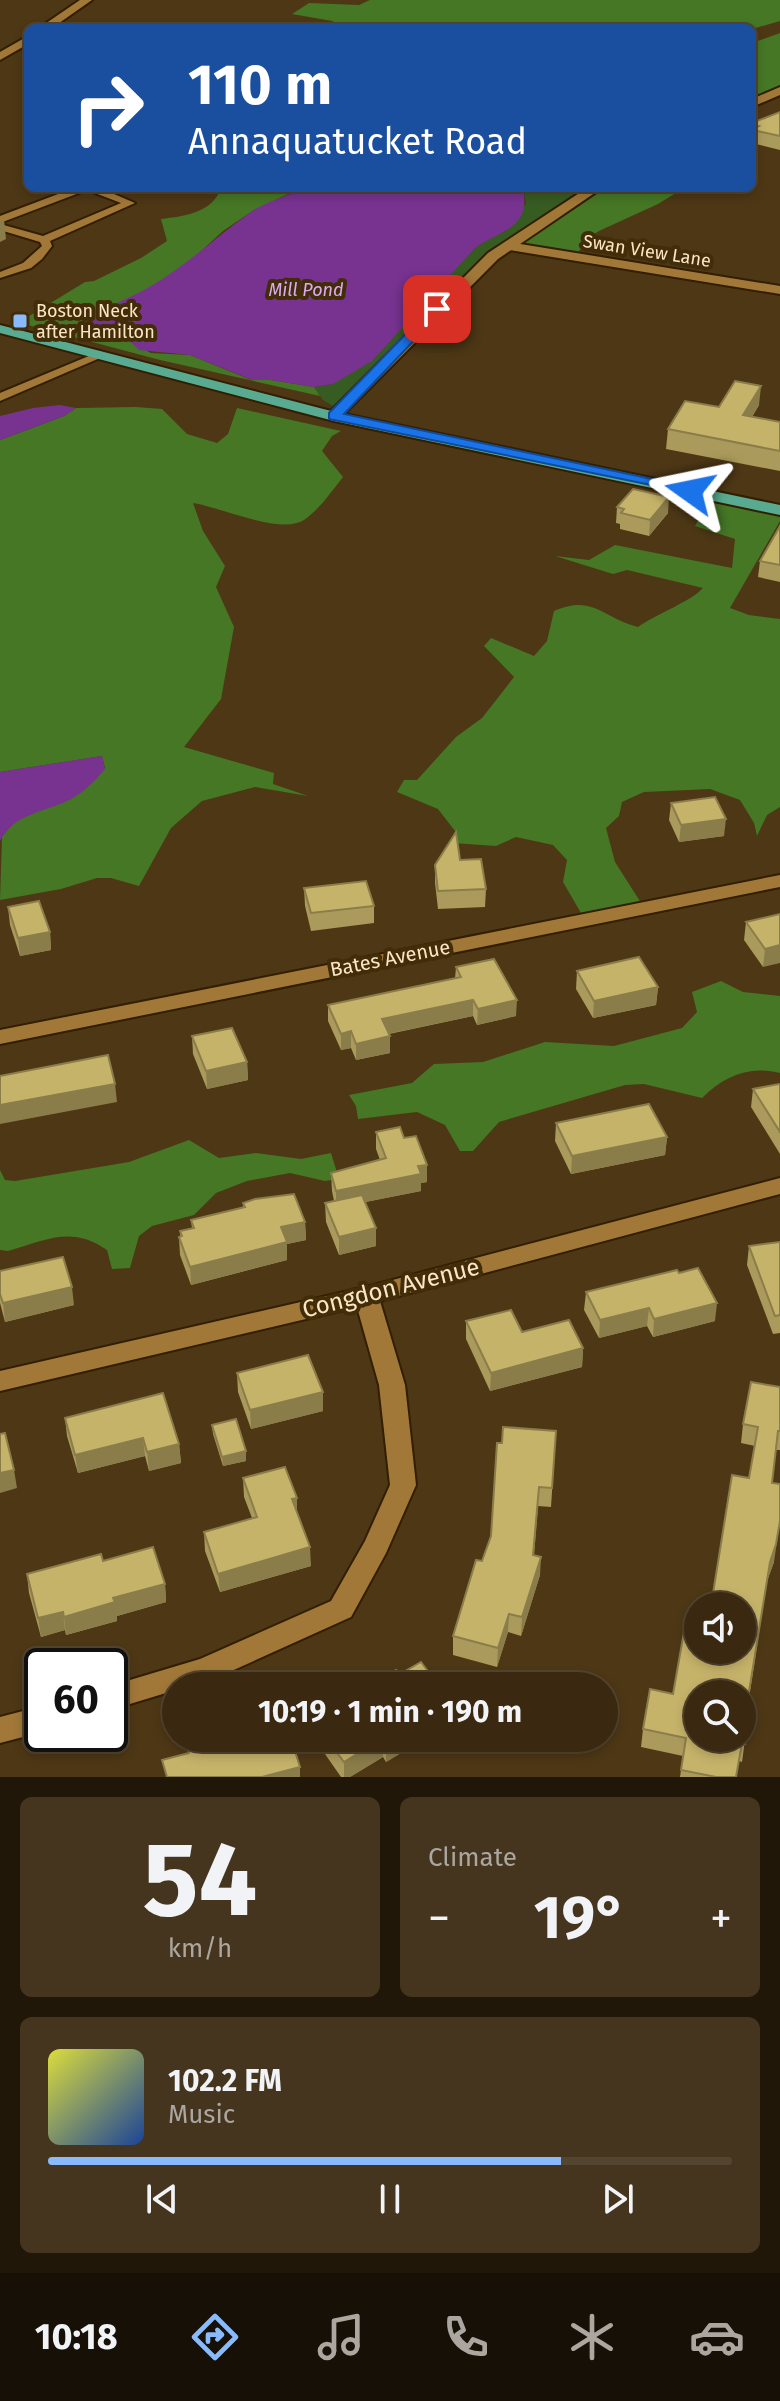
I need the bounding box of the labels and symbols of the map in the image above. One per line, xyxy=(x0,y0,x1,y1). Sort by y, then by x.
street label: Swan View Lane xyxy=(582,230,712,272)
pin xyxy=(403,275,471,343)
water label: Mill Pond xyxy=(268,279,344,301)
place label: Boston Neck after Hamilton xyxy=(36,300,155,343)
marker: Boston Neck after Hamilton xyxy=(11,312,29,330)
position arrow xyxy=(648,449,732,533)
street label: Bates Avenue xyxy=(328,935,452,981)
street label: Congdon Avenue xyxy=(300,1252,482,1324)
speed limit sign: 60 xyxy=(24,1648,128,1752)

